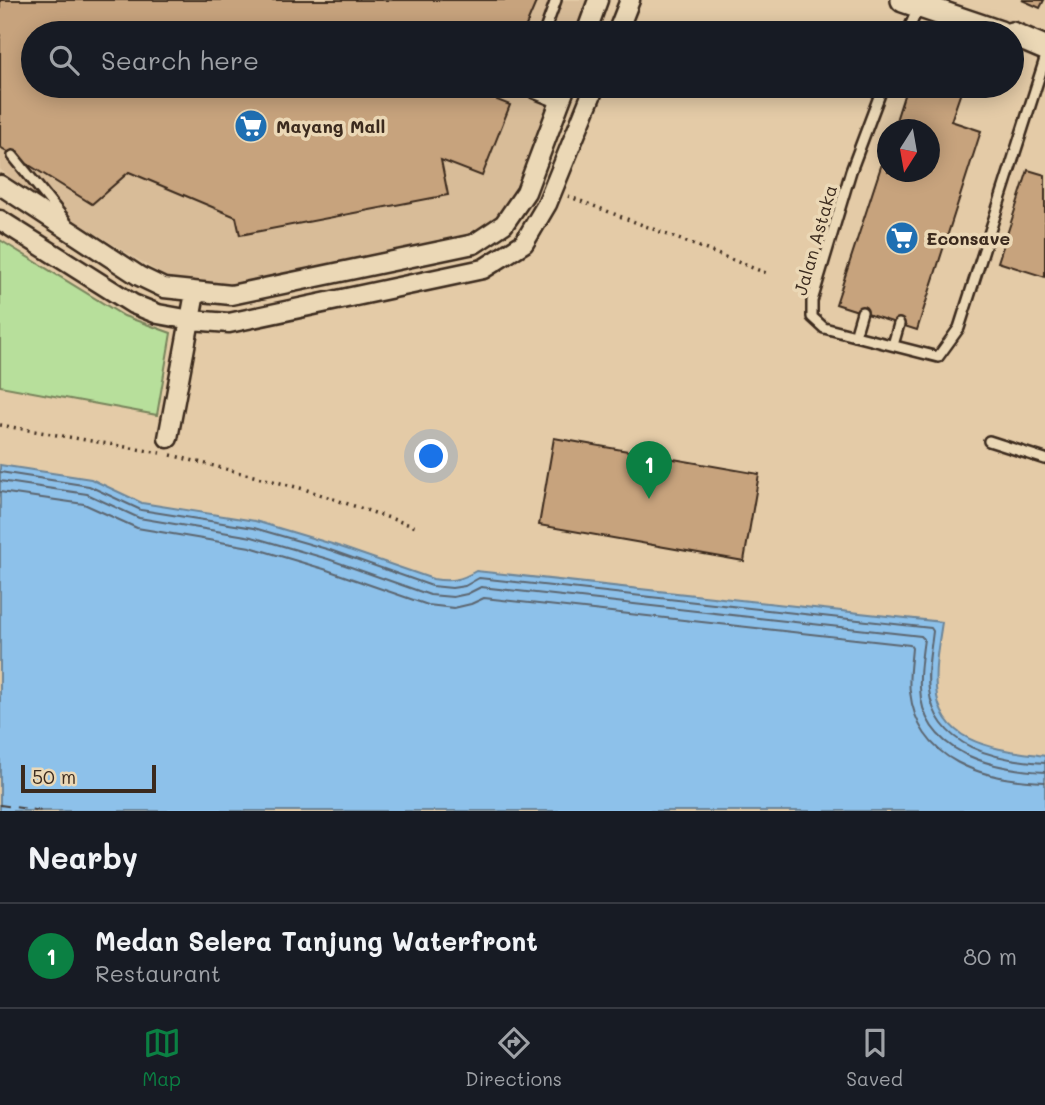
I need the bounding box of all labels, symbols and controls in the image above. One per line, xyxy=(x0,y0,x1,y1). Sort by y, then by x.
search box xyxy=(21,21,1024,98)
icon: search xyxy=(45,41,83,79)
text: Search here xyxy=(101,43,259,77)
supermarket icon: Mayang Mall xyxy=(232,107,270,145)
place label: Mayang Mall xyxy=(276,114,385,138)
north arrow xyxy=(877,119,940,182)
street label: Jalan Astaka xyxy=(788,182,842,298)
supermarket icon: Econsave xyxy=(883,219,921,257)
place label: Econsave xyxy=(926,226,1010,250)
your location xyxy=(414,439,448,473)
pin: 1 xyxy=(626,441,672,499)
scale bar xyxy=(21,762,156,794)
text: 50 m xyxy=(32,764,76,789)
text: Nearby xyxy=(28,837,138,877)
text: Medan Selera Tanjung Waterfront xyxy=(95,924,538,958)
text: 1 xyxy=(46,941,56,971)
text: 80 m xyxy=(963,941,1017,971)
text: Restaurant xyxy=(95,958,221,988)
tab: Map xyxy=(142,1024,181,1091)
tab: Directions xyxy=(465,1024,562,1091)
tab: Saved xyxy=(846,1024,903,1091)

